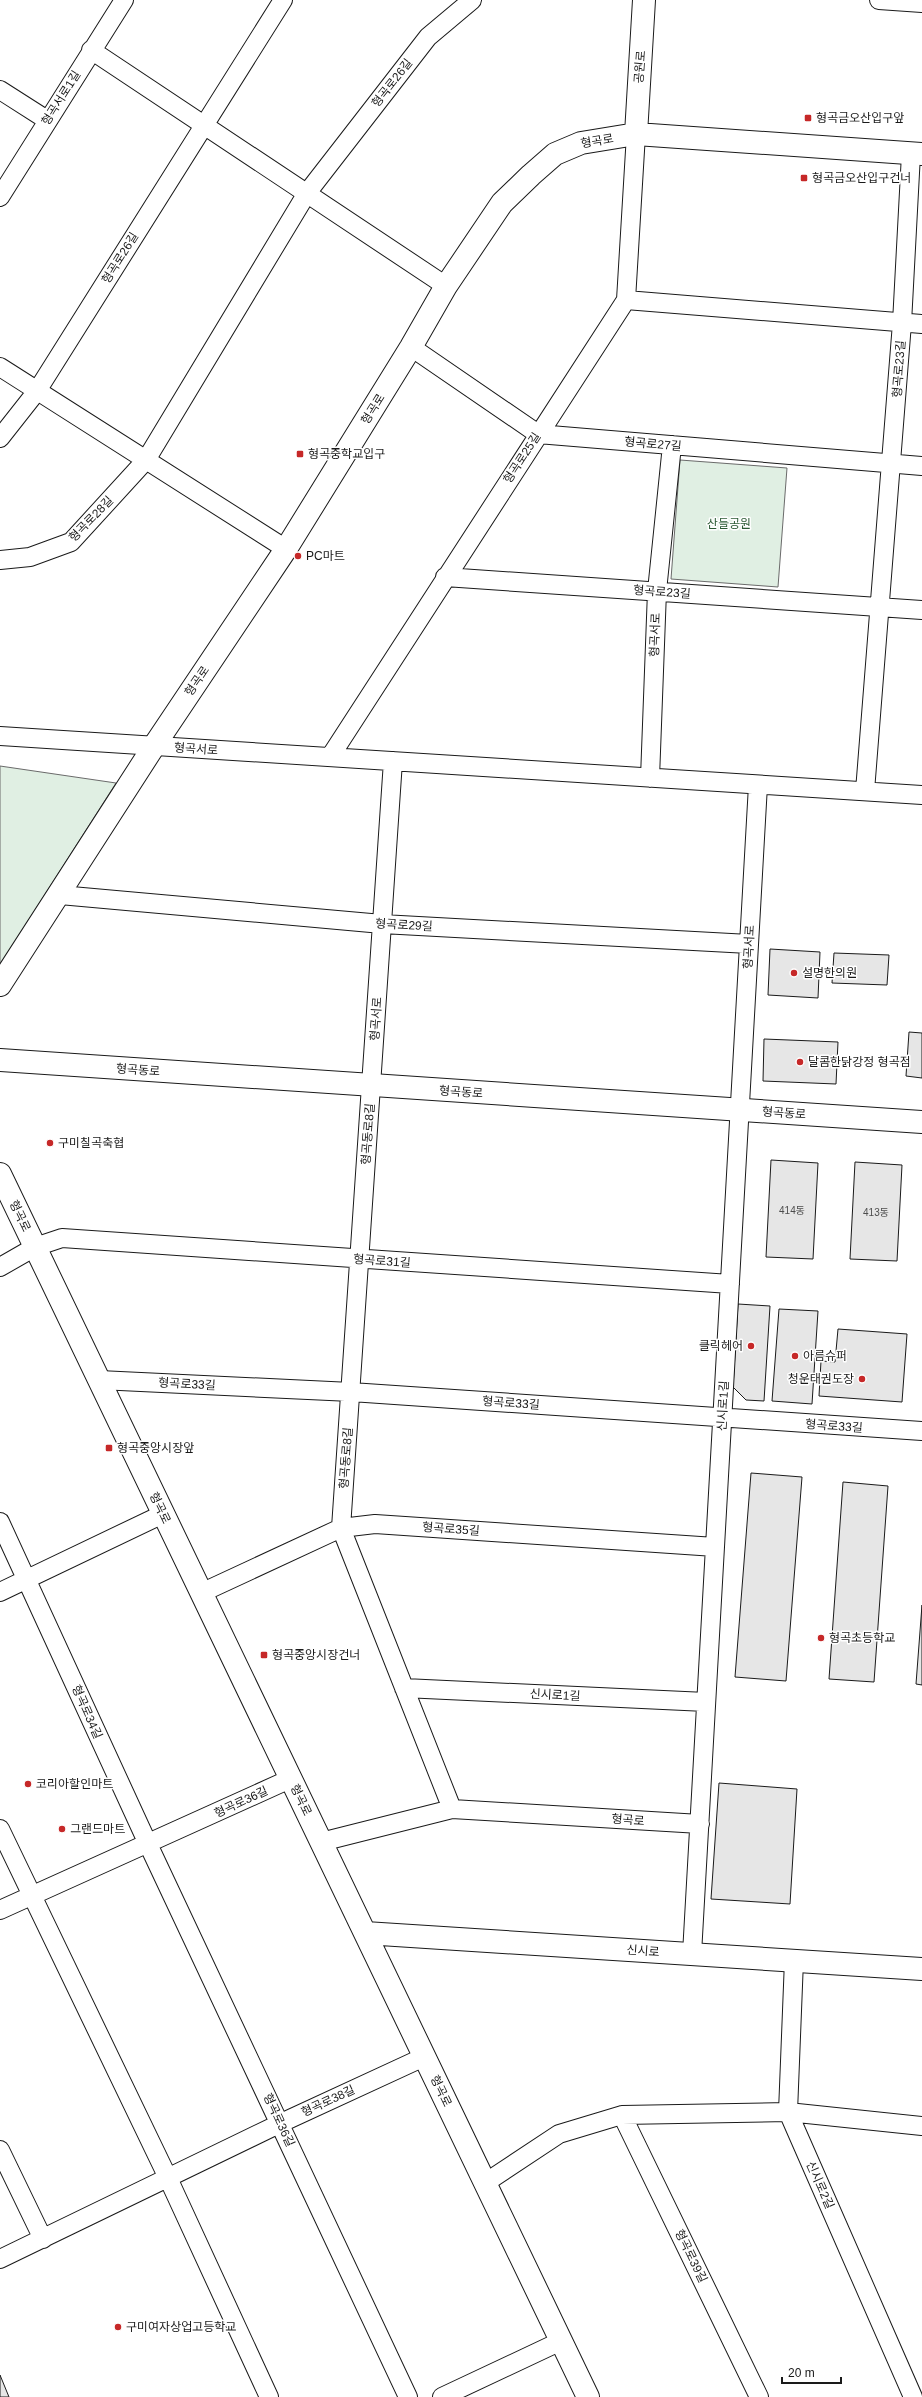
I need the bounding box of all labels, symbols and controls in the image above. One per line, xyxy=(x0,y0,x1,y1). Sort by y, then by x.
street label: 공원로 xyxy=(632,50,648,84)
street label: 형곡로26길 xyxy=(369,56,415,110)
street label: 형곡서로1길 xyxy=(39,68,83,128)
place label: 형곡금오산입구앞 xyxy=(816,111,904,125)
marker: 형곡금오산입구앞 xyxy=(803,113,813,123)
street label: 형곡로 xyxy=(579,131,615,151)
place label: 형곡금오산입구건너 xyxy=(812,171,911,185)
marker: 형곡금오산입구건너 xyxy=(799,173,809,183)
street label: 형곡로26길 xyxy=(99,230,141,286)
street label: 형곡로23길 xyxy=(890,340,908,398)
street label: 형곡로 xyxy=(358,391,388,427)
street label: 형곡로25길 xyxy=(500,430,544,486)
street label: 형곡로27길 xyxy=(624,435,682,453)
place label: 형곡중학교입구 xyxy=(308,447,385,461)
marker: 형곡중학교입구 xyxy=(295,449,305,459)
street label: 형곡로28길 xyxy=(66,493,116,545)
park label: 산들공원 xyxy=(707,517,751,531)
place label: PC마트 xyxy=(306,549,345,563)
marker: PC마트 xyxy=(293,551,303,561)
street label: 형곡로23길 xyxy=(633,583,691,601)
street label: 형곡서로 xyxy=(647,613,663,657)
street label: 형곡로 xyxy=(182,663,212,699)
street label: 형곡서로 xyxy=(173,740,219,758)
street label: 형곡로29길 xyxy=(375,917,433,933)
street label: 형곡서로 xyxy=(741,925,757,969)
place label: 설명한의원 xyxy=(802,966,857,980)
marker: 설명한의원 xyxy=(789,968,799,978)
street label: 형곡서로 xyxy=(367,996,385,1042)
place label: 달콤한닭강정 형곡점 xyxy=(808,1055,911,1069)
marker: 달콤한닭강정 형곡점 xyxy=(795,1057,805,1067)
street label: 형곡동로 xyxy=(115,1061,161,1079)
street label: 형곡동로 xyxy=(438,1083,484,1101)
street label: 형곡동로8길 xyxy=(359,1103,377,1165)
street label: 형곡동로 xyxy=(761,1104,807,1122)
place label: 구미칠곡축협 xyxy=(58,1136,124,1150)
marker: 구미칠곡축협 xyxy=(45,1138,55,1148)
street label: 형곡로 xyxy=(6,1198,34,1234)
house number: 414동 xyxy=(779,1205,805,1216)
house number: 413동 xyxy=(863,1207,889,1218)
street label: 형곡로31길 xyxy=(353,1252,411,1270)
place label: 클릭헤어 xyxy=(699,1339,743,1353)
marker: 클릭헤어 xyxy=(746,1341,756,1351)
place label: 아름슈퍼 xyxy=(803,1349,847,1363)
marker: 아름슈퍼 xyxy=(790,1351,800,1361)
place label: 청운태권도장 xyxy=(788,1372,854,1386)
marker: 청운태권도장 xyxy=(857,1374,867,1384)
street label: 형곡로33길 xyxy=(158,1376,216,1392)
street label: 신시로1길 xyxy=(715,1380,731,1432)
street label: 형곡로33길 xyxy=(482,1394,540,1412)
street label: 형곡로33길 xyxy=(805,1417,863,1435)
street label: 형곡동로8길 xyxy=(337,1427,355,1489)
place label: 형곡중앙시장앞 xyxy=(117,1441,194,1455)
marker: 형곡중앙시장앞 xyxy=(104,1443,114,1453)
street label: 형곡로 xyxy=(146,1490,174,1526)
street label: 형곡로35길 xyxy=(422,1520,480,1538)
place label: 형곡초등학교 xyxy=(829,1631,895,1645)
marker: 형곡초등학교 xyxy=(816,1633,826,1643)
place label: 형곡중앙시장건너 xyxy=(272,1648,360,1662)
marker: 형곡중앙시장건너 xyxy=(259,1650,269,1660)
street label: 형곡로34길 xyxy=(69,1683,105,1741)
street label: 신시로1길 xyxy=(529,1687,581,1703)
place label: 코리아할인마트 xyxy=(36,1777,113,1791)
marker: 코리아할인마트 xyxy=(23,1779,33,1789)
street label: 형곡로 xyxy=(287,1782,315,1818)
street label: 형곡로36길 xyxy=(212,1784,270,1820)
street label: 형곡로 xyxy=(611,1812,645,1828)
place label: 그랜드마트 xyxy=(70,1822,125,1836)
marker: 그랜드마트 xyxy=(57,1824,67,1834)
street label: 신시로 xyxy=(626,1943,660,1959)
street label: 형곡로 xyxy=(427,2073,455,2109)
street label: 형곡로38길 xyxy=(299,2083,357,2119)
street label: 형곡로36길 xyxy=(261,2091,297,2149)
street label: 신시로2길 xyxy=(803,2159,837,2211)
street label: 형곡로39길 xyxy=(672,2227,710,2285)
place label: 구미여자상업고등학교 xyxy=(126,2320,236,2334)
marker: 구미여자상업고등학교 xyxy=(113,2322,123,2332)
scale bar xyxy=(782,2359,841,2385)
text: 20 m xyxy=(788,2366,815,2380)

